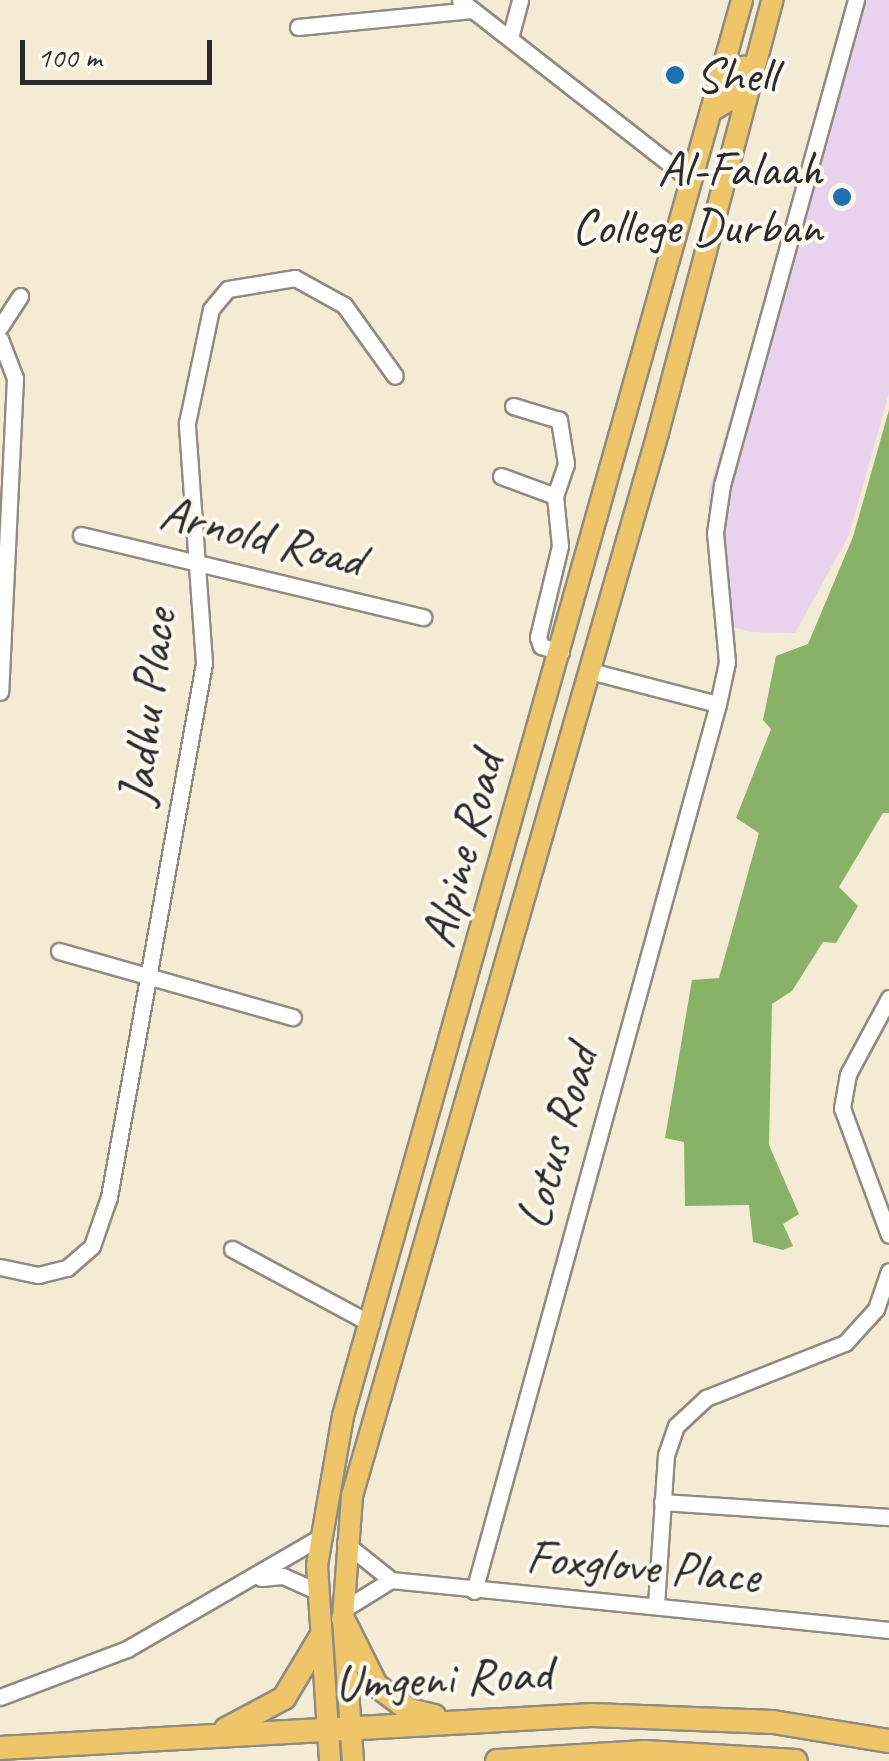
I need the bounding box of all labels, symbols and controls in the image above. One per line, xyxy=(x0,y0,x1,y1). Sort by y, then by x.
scale bar xyxy=(25,20,218,82)
text: 100 m xyxy=(37,38,102,76)
place label: Shell xyxy=(695,45,777,105)
marker: Shell xyxy=(664,64,686,86)
place label: Al-Falaah College Durban xyxy=(572,138,822,256)
marker: Al-Falaah College Durban xyxy=(831,186,853,208)
street label: Arnold Road xyxy=(154,482,370,590)
street label: Jadhu Place xyxy=(105,605,189,809)
street label: Alpine Road xyxy=(408,747,516,953)
street label: Lotus Road xyxy=(502,1039,612,1235)
street label: Foxglove Place xyxy=(524,1526,762,1606)
street label: Umgeni Road xyxy=(334,1642,552,1714)

